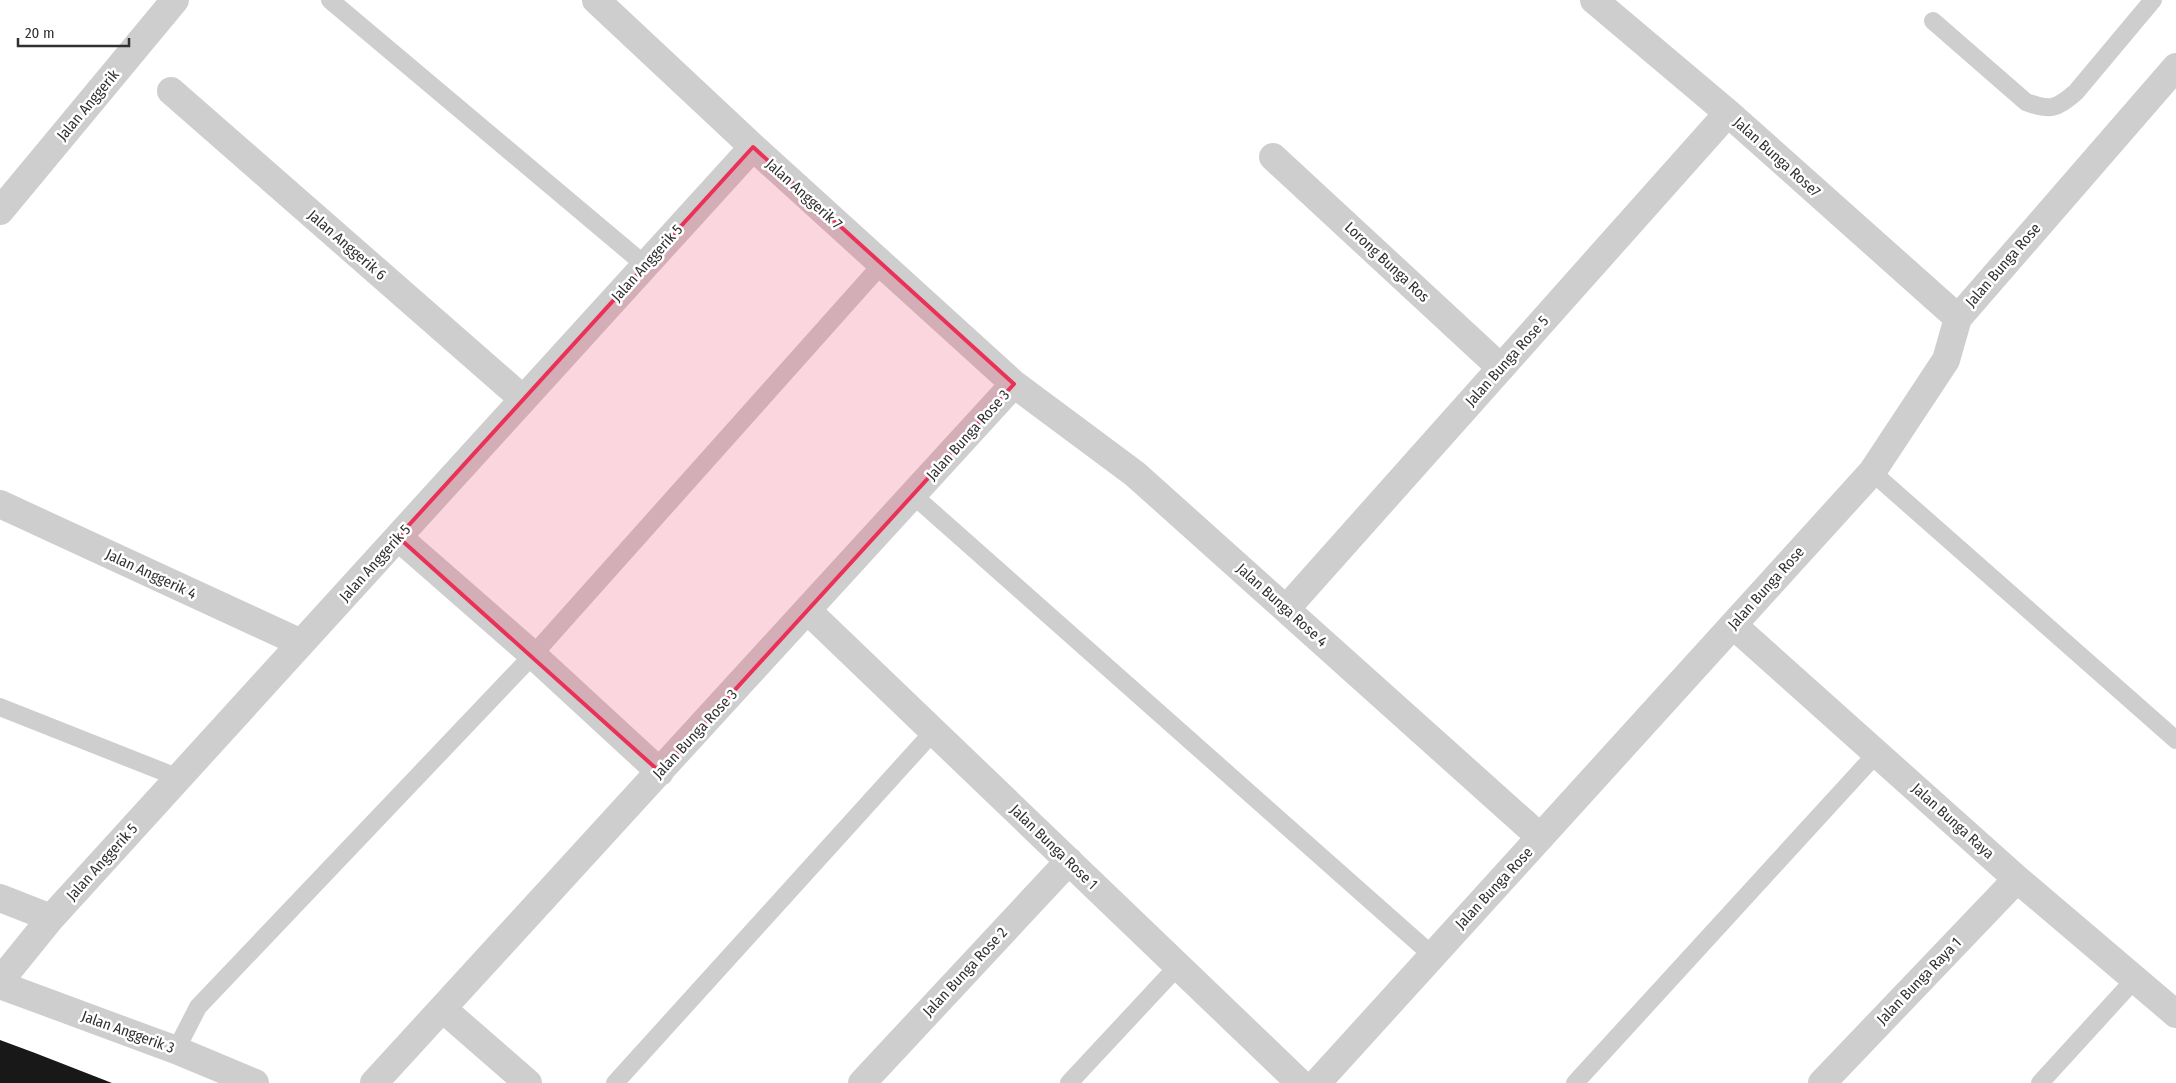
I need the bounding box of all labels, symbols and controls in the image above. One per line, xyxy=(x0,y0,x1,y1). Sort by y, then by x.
scale bar xyxy=(18,15,129,47)
text: 20 m xyxy=(25,24,55,42)
street label: Jalan Anggerik xyxy=(53,66,123,144)
street label: Jalan Bunga Rose7 xyxy=(1730,113,1824,201)
street label: Jalan Anggerik 7 xyxy=(762,155,846,233)
street label: Jalan Anggerik 6 xyxy=(304,206,390,284)
street label: Lorong Bunga Ros xyxy=(1341,218,1433,306)
street label: Jalan Bunga Rose xyxy=(1962,219,2044,311)
street label: Jalan Anggerik 5 xyxy=(608,221,686,305)
street label: Jalan Bunga Rose 5 xyxy=(1462,312,1552,410)
street label: Jalan Bunga Rose 3 xyxy=(923,386,1013,484)
street label: Jalan Anggerik 5 xyxy=(336,521,414,605)
street label: Jalan Bunga Rose xyxy=(1724,543,1808,633)
street label: Jalan Anggerik 4 xyxy=(103,545,199,603)
street label: Jalan Bunga Rose 4 xyxy=(1233,560,1331,650)
street label: Jalan Bunga Rose 3 xyxy=(649,685,741,782)
street label: Jalan Bunga Raya xyxy=(1908,779,1998,863)
street label: Jalan Bunga Rose 1 xyxy=(1007,801,1101,893)
street label: Jalan Anggerik 5 xyxy=(63,820,141,904)
street label: Jalan Bunga Rose xyxy=(1452,843,1536,933)
street label: Jalan Bunga Rose 2 xyxy=(919,923,1011,1020)
street label: Jalan Bunga Raya 1 xyxy=(1873,934,1965,1028)
street label: Jalan Anggerik 3 xyxy=(79,1007,177,1057)

